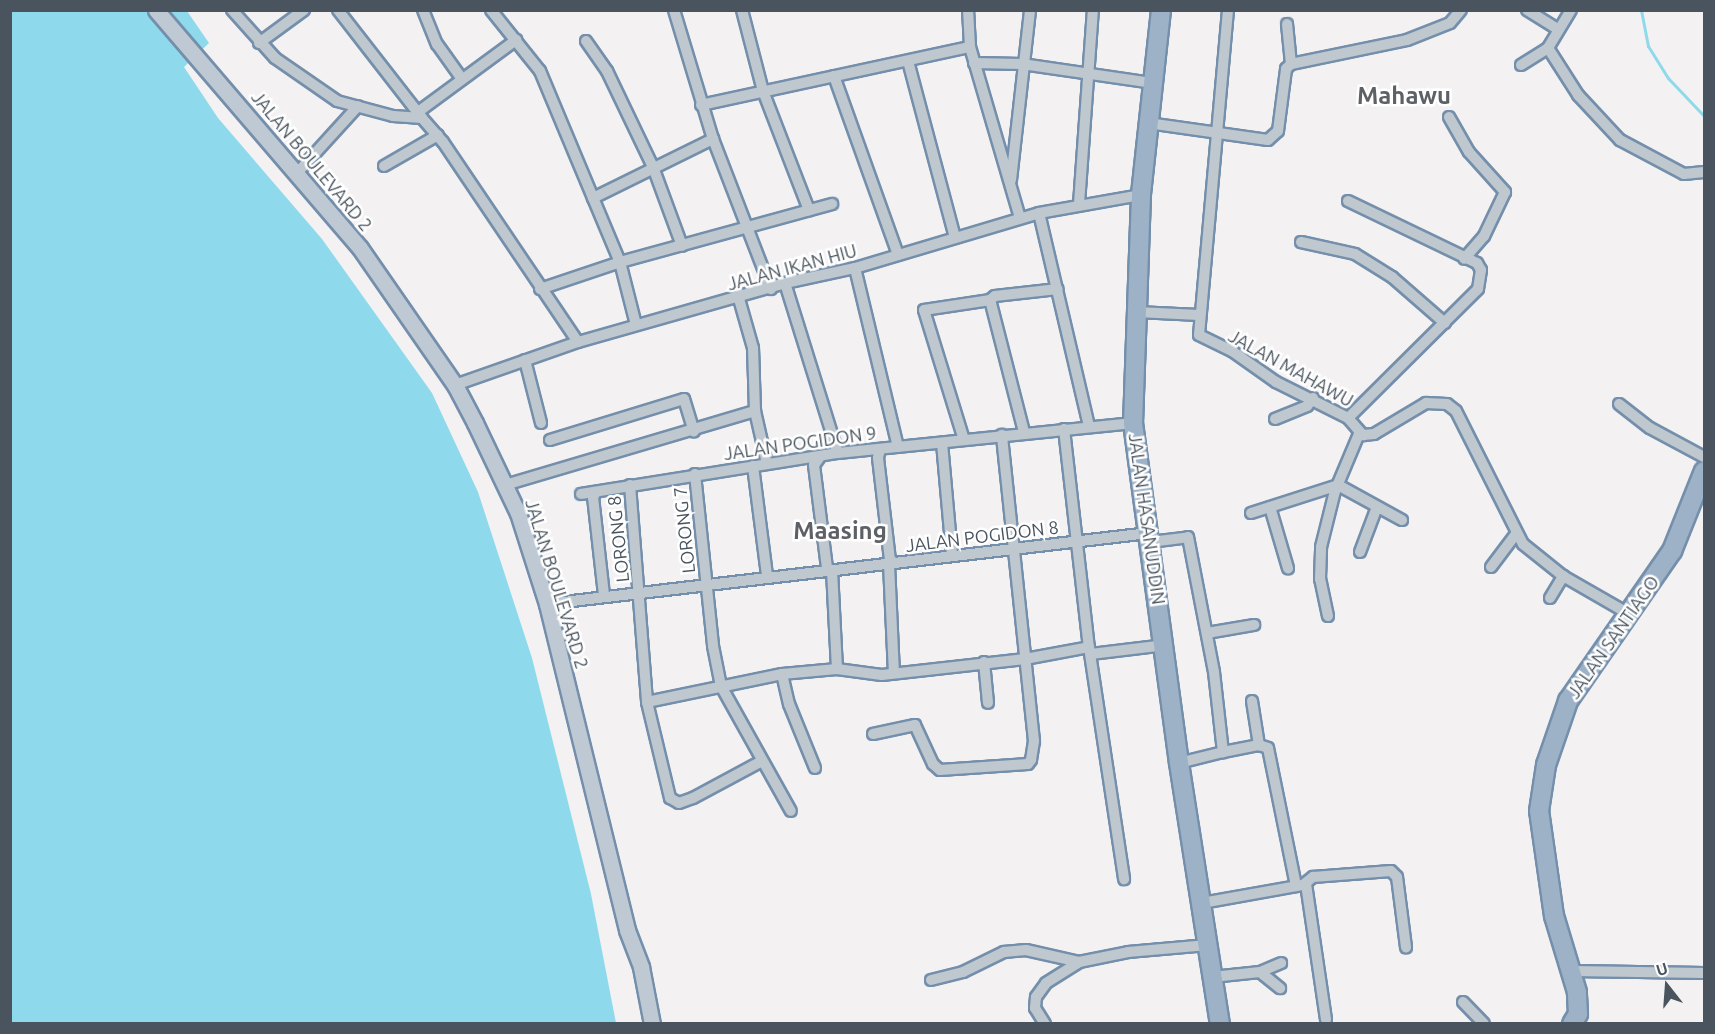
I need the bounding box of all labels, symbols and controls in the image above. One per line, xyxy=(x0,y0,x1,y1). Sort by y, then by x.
district label: Mahawu xyxy=(1357,82,1451,110)
street label: JALAN BOULEVARD 2 xyxy=(247,87,377,235)
street label: JALAN IKAN HIU xyxy=(725,239,859,295)
street label: JALAN MAHAWU xyxy=(1225,325,1357,411)
street label: JALAN POGIDON 9 xyxy=(722,422,878,464)
street label: JALAN HASANUDDIN xyxy=(1124,432,1170,606)
street label: LORONG 7 xyxy=(669,486,699,574)
street label: LORONG 8 xyxy=(603,495,633,583)
street label: JALAN BOULEVARD 2 xyxy=(521,497,593,671)
street label: JALAN POGIDON 8 xyxy=(904,516,1060,556)
district label: Maasing xyxy=(793,517,887,545)
street label: JALAN SANTIAGO xyxy=(1563,571,1663,703)
north arrow xyxy=(1637,956,1697,1016)
text: U xyxy=(1654,959,1670,979)

